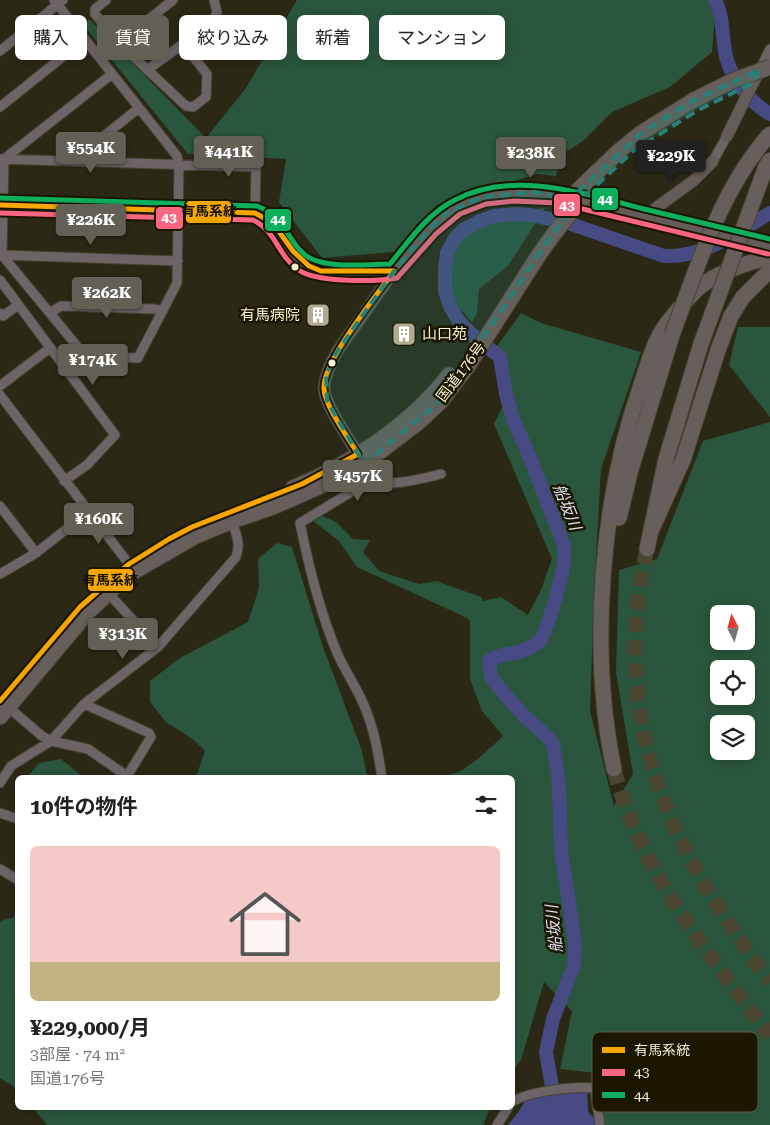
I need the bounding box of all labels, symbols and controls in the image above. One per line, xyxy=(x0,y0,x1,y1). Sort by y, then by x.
chip: 購入 xyxy=(15,15,87,60)
chip: 賃貸 xyxy=(97,15,169,60)
chip: 絞り込み xyxy=(179,15,287,60)
chip: 新着 xyxy=(297,15,369,60)
chip: マンション xyxy=(379,15,505,60)
pin: ¥554K xyxy=(56,132,126,174)
pin: ¥441K xyxy=(194,136,264,178)
pin: ¥238K xyxy=(496,136,566,179)
text: ¥554K xyxy=(67,138,115,157)
pin: ¥229K xyxy=(636,140,706,182)
text: ¥441K xyxy=(205,142,253,161)
text: ¥238K xyxy=(507,143,555,162)
text: ¥229K xyxy=(647,146,695,165)
line badge: 44 xyxy=(591,187,619,211)
text: 44 xyxy=(597,191,613,207)
line badge: 43 xyxy=(553,193,581,217)
text: 43 xyxy=(559,197,575,213)
line badge: 有馬系統 xyxy=(185,200,232,224)
text: 有馬系統 xyxy=(181,203,237,219)
pin: ¥226K xyxy=(56,204,126,246)
line badge: 43 xyxy=(155,206,184,230)
line badge: 44 xyxy=(264,208,292,232)
text: 43 xyxy=(161,209,177,225)
text: ¥226K xyxy=(67,210,115,229)
text: 44 xyxy=(270,211,286,227)
unlabelled marker xyxy=(290,262,300,272)
pin: ¥262K xyxy=(72,276,142,319)
text: ¥262K xyxy=(83,283,131,302)
building icon: 有馬病院 xyxy=(305,302,331,328)
place label: 有馬病院 xyxy=(240,306,300,324)
building icon: 山口苑 xyxy=(391,321,417,347)
place label: 山口苑 xyxy=(422,325,467,343)
street label: 国道176号 xyxy=(433,339,489,405)
pin: ¥174K xyxy=(58,344,128,386)
text: ¥174K xyxy=(69,350,117,369)
unlabelled marker xyxy=(327,358,337,368)
pin: ¥457K xyxy=(323,460,393,502)
text: ¥457K xyxy=(334,466,382,485)
water label: 船坂川 xyxy=(549,481,586,535)
pin: ¥160K xyxy=(64,502,134,545)
text: ¥160K xyxy=(75,509,123,528)
line badge: 有馬系統 xyxy=(87,568,134,592)
text: 有馬系統 xyxy=(82,572,138,588)
north arrow xyxy=(710,605,755,650)
map controls xyxy=(710,605,755,760)
pin: ¥313K xyxy=(88,618,158,660)
text: ¥313K xyxy=(99,624,147,643)
button: locate xyxy=(710,660,755,705)
button: layers xyxy=(710,715,755,760)
icon: filters xyxy=(472,791,500,819)
text: 10件の物件 xyxy=(30,795,138,819)
icon: home xyxy=(220,879,310,969)
water label: 船坂川 xyxy=(542,902,566,954)
text: ¥229,000/月 xyxy=(30,1016,150,1040)
legend xyxy=(592,1032,758,1112)
text: 有馬系統 xyxy=(634,1042,690,1058)
text: 3部屋 · 74 m² xyxy=(30,1045,125,1064)
text: 43 xyxy=(634,1064,650,1080)
text: 国道176号 xyxy=(30,1069,105,1088)
text: 44 xyxy=(634,1087,650,1103)

